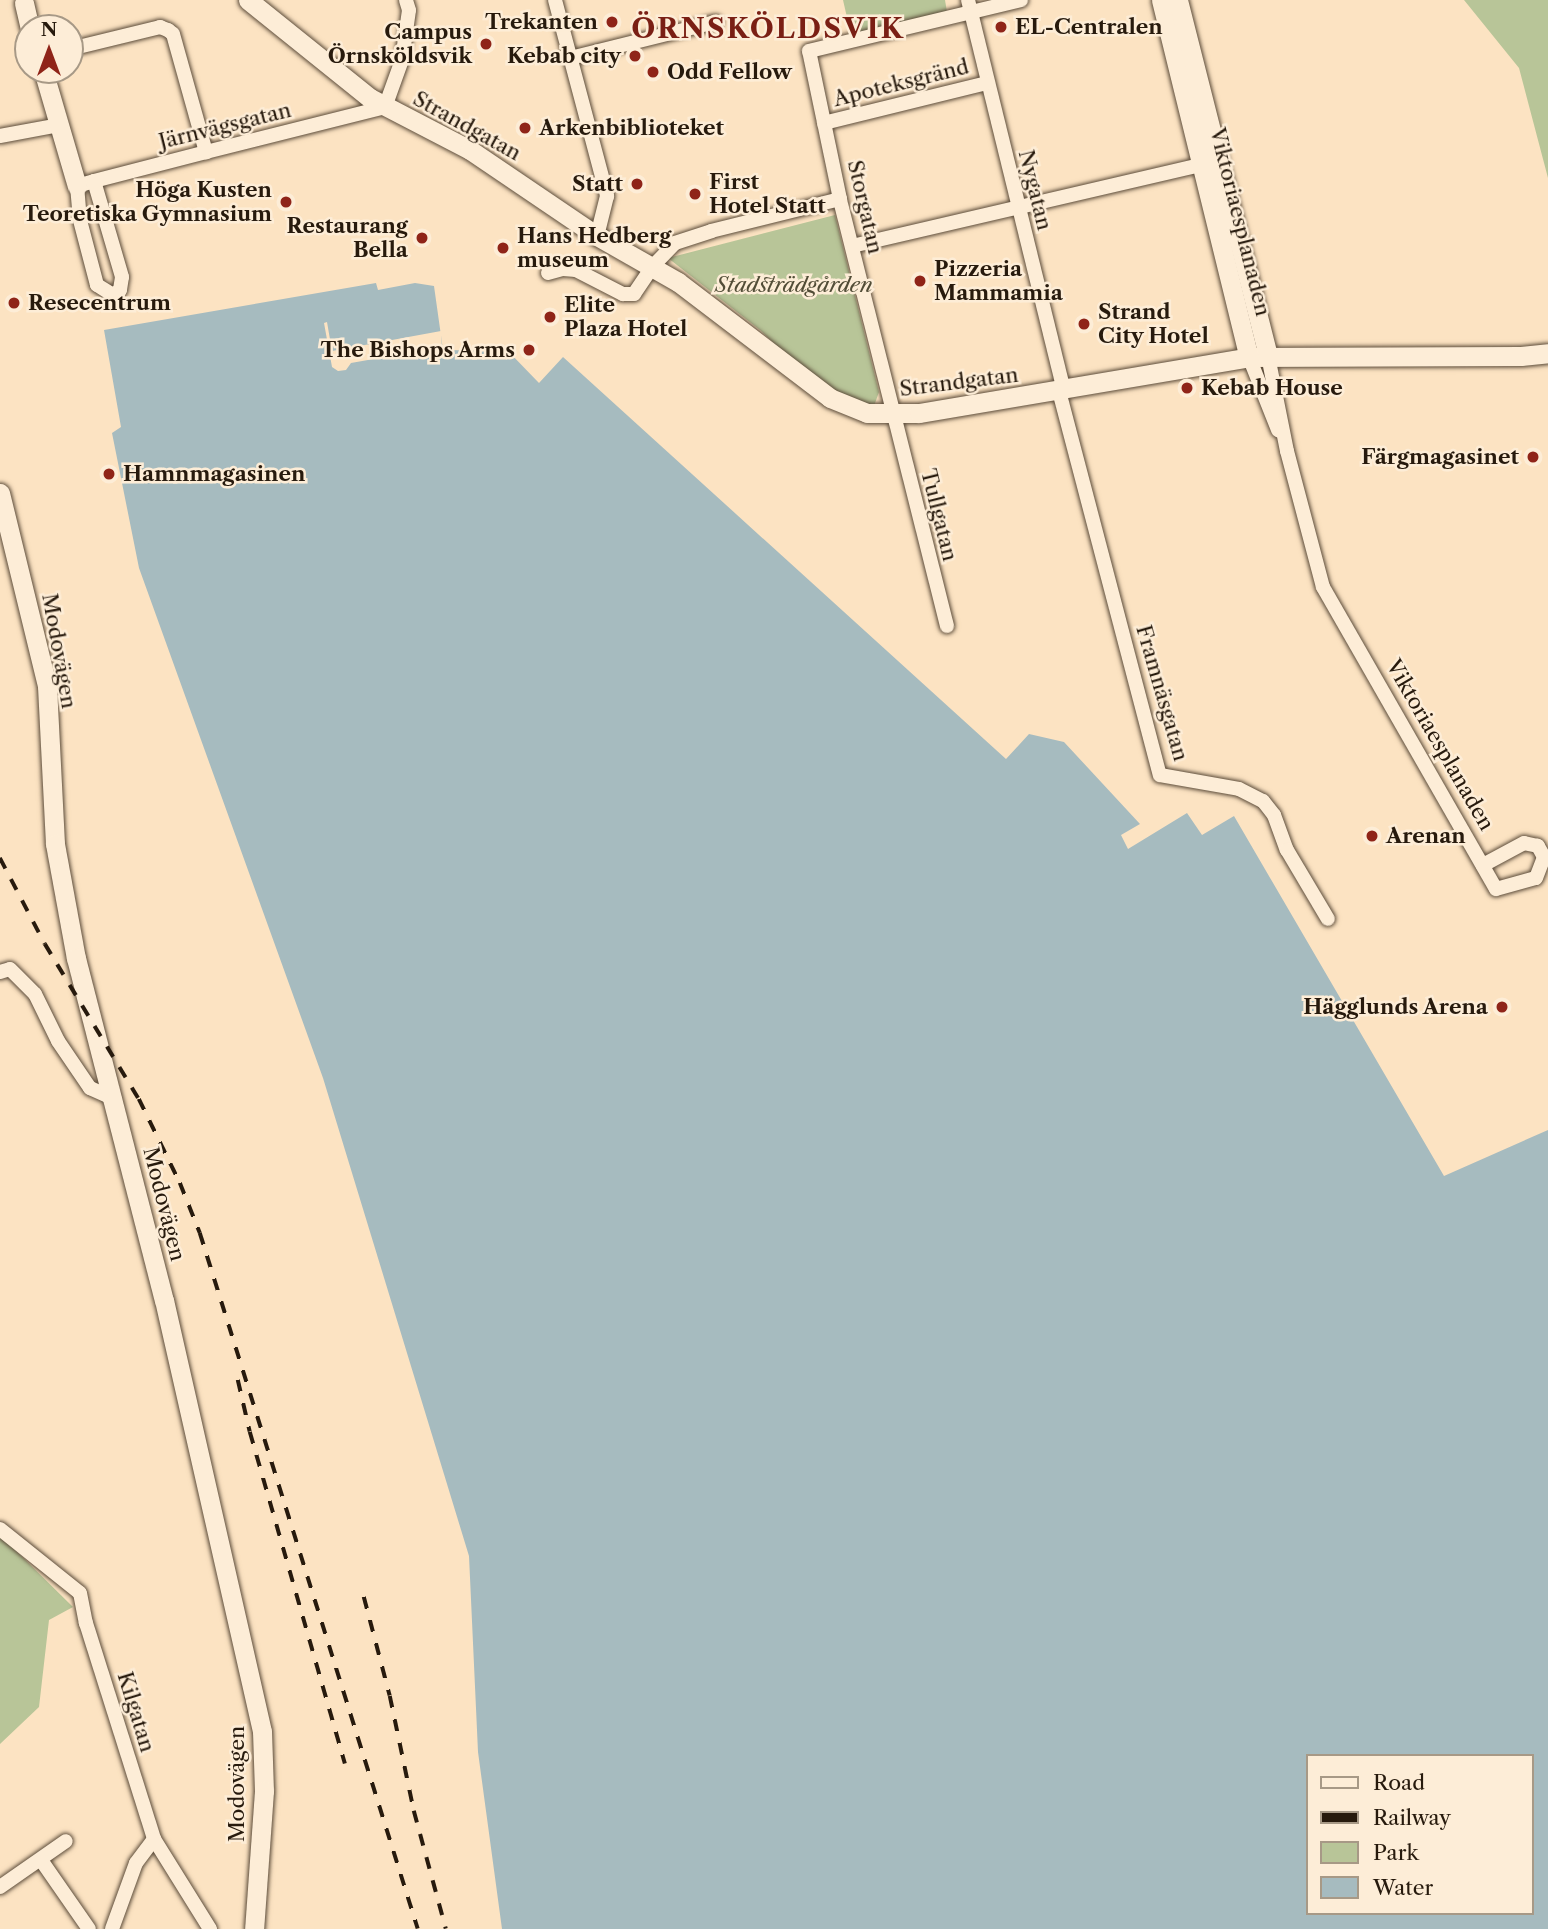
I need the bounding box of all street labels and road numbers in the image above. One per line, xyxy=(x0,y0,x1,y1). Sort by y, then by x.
street label: Apoteksgränd xyxy=(831,54,971,112)
street label: Strandgatan xyxy=(409,86,525,166)
street label: Järnvägsgatan xyxy=(156,97,294,155)
street label: Viktoriaesplanaden xyxy=(1204,125,1276,319)
street label: Nygatan xyxy=(1013,147,1057,233)
street label: Storgatan xyxy=(842,158,888,256)
street label: Strandgatan xyxy=(898,362,1020,402)
street label: Tullgatan xyxy=(915,466,963,564)
street label: Modovägen xyxy=(36,592,82,710)
street label: Framnäsgatan xyxy=(1131,622,1193,764)
street label: Viktoriaesplanaden xyxy=(1381,655,1499,835)
street label: Modovägen xyxy=(138,1144,190,1264)
street label: Kilgatan xyxy=(112,1669,160,1755)
street label: Modovägen xyxy=(224,1726,250,1842)

